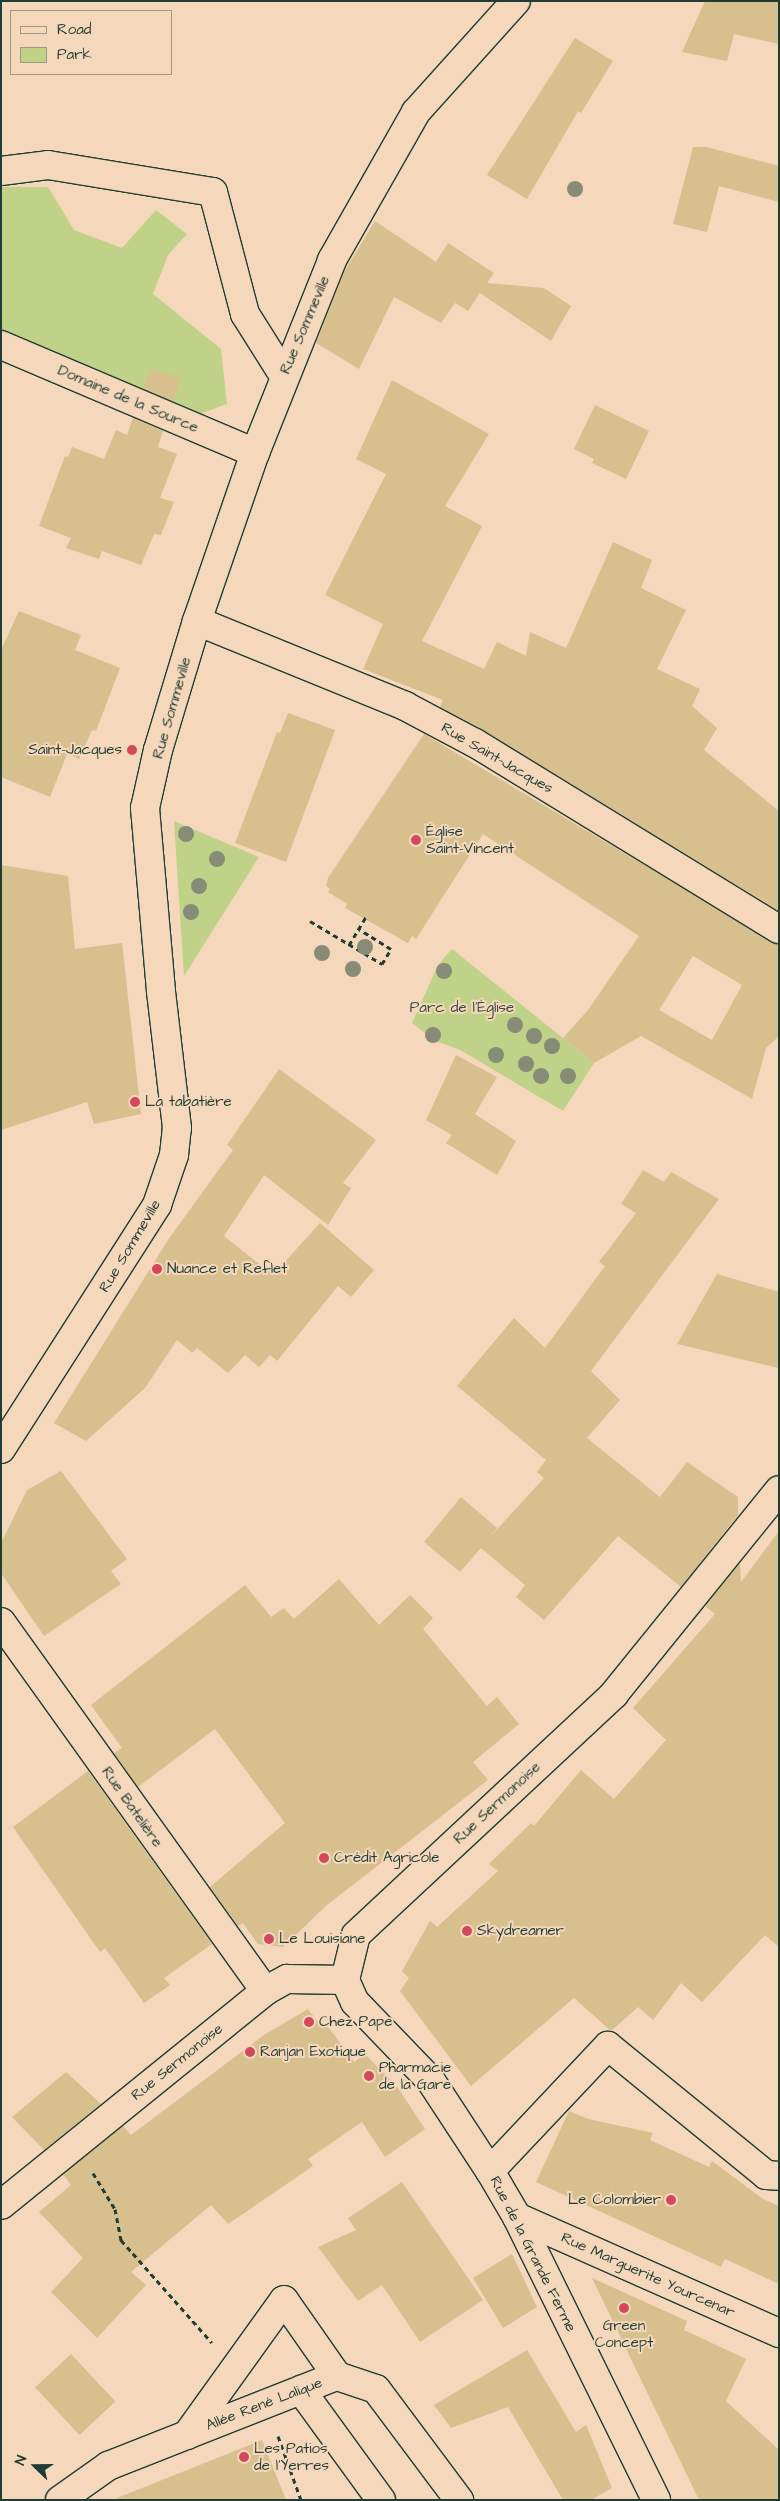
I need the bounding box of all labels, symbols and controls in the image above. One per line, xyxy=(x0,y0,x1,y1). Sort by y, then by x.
legend xyxy=(10,10,172,75)
text: Road xyxy=(57,19,91,40)
text: Park xyxy=(57,44,92,65)
street label: Rue Sommeville xyxy=(276,273,334,377)
street label: Domaine de la Source xyxy=(55,361,201,437)
street label: Rue Sommeville xyxy=(149,655,195,761)
street label: Rue Saint-Jacques xyxy=(438,719,556,797)
place label: Saint-Jacques xyxy=(28,741,122,759)
marker: Saint-Jacques xyxy=(126,744,138,756)
place label: Église Saint-Vincent xyxy=(426,822,514,857)
marker: Église Saint-Vincent xyxy=(410,834,422,846)
park label: Parc de l'Église xyxy=(410,999,514,1017)
place label: La tabatière xyxy=(145,1093,232,1111)
marker: La tabatière xyxy=(129,1096,141,1108)
street label: Rue Sommeville xyxy=(95,1196,165,1296)
place label: Nuance et Reflet xyxy=(167,1260,287,1278)
marker: Nuance et Reflet xyxy=(151,1263,163,1275)
street label: Rue Sermonoise xyxy=(450,1758,544,1848)
street label: Rue Batelière xyxy=(98,1763,166,1851)
place label: Crédit Agricole xyxy=(334,1849,439,1867)
marker: Crédit Agricole xyxy=(318,1852,330,1864)
place label: Skydreamer xyxy=(477,1922,564,1940)
marker: Skydreamer xyxy=(461,1925,473,1937)
place label: Le Louisiane xyxy=(279,1930,365,1948)
marker: Le Louisiane xyxy=(263,1933,275,1945)
place label: Chez Pape xyxy=(319,2013,392,2031)
marker: Chez Pape xyxy=(303,2016,315,2028)
street label: Rue Sermonoise xyxy=(128,2020,226,2104)
place label: Ranjan Exotique xyxy=(260,2043,366,2061)
marker: Ranjan Exotique xyxy=(244,2046,256,2058)
place label: Pharmacie de la Gare xyxy=(379,2058,451,2093)
marker: Pharmacie de la Gare xyxy=(363,2070,375,2082)
street label: Rue de la Grande Ferme xyxy=(486,2173,580,2335)
place label: Le Colombier xyxy=(568,2191,661,2209)
marker: Le Colombier xyxy=(665,2194,677,2206)
street label: Rue Marguerite Yourcenar xyxy=(558,2228,738,2322)
marker: Green Concept xyxy=(618,2302,630,2314)
place label: Green Concept xyxy=(595,2316,653,2351)
street label: Allée René Lalique xyxy=(203,2374,325,2434)
place label: Les Patios de l'Yerres xyxy=(254,2439,329,2474)
north arrow xyxy=(10,2441,60,2491)
marker: Les Patios de l'Yerres xyxy=(238,2451,250,2463)
text: N xyxy=(10,2453,32,2468)

